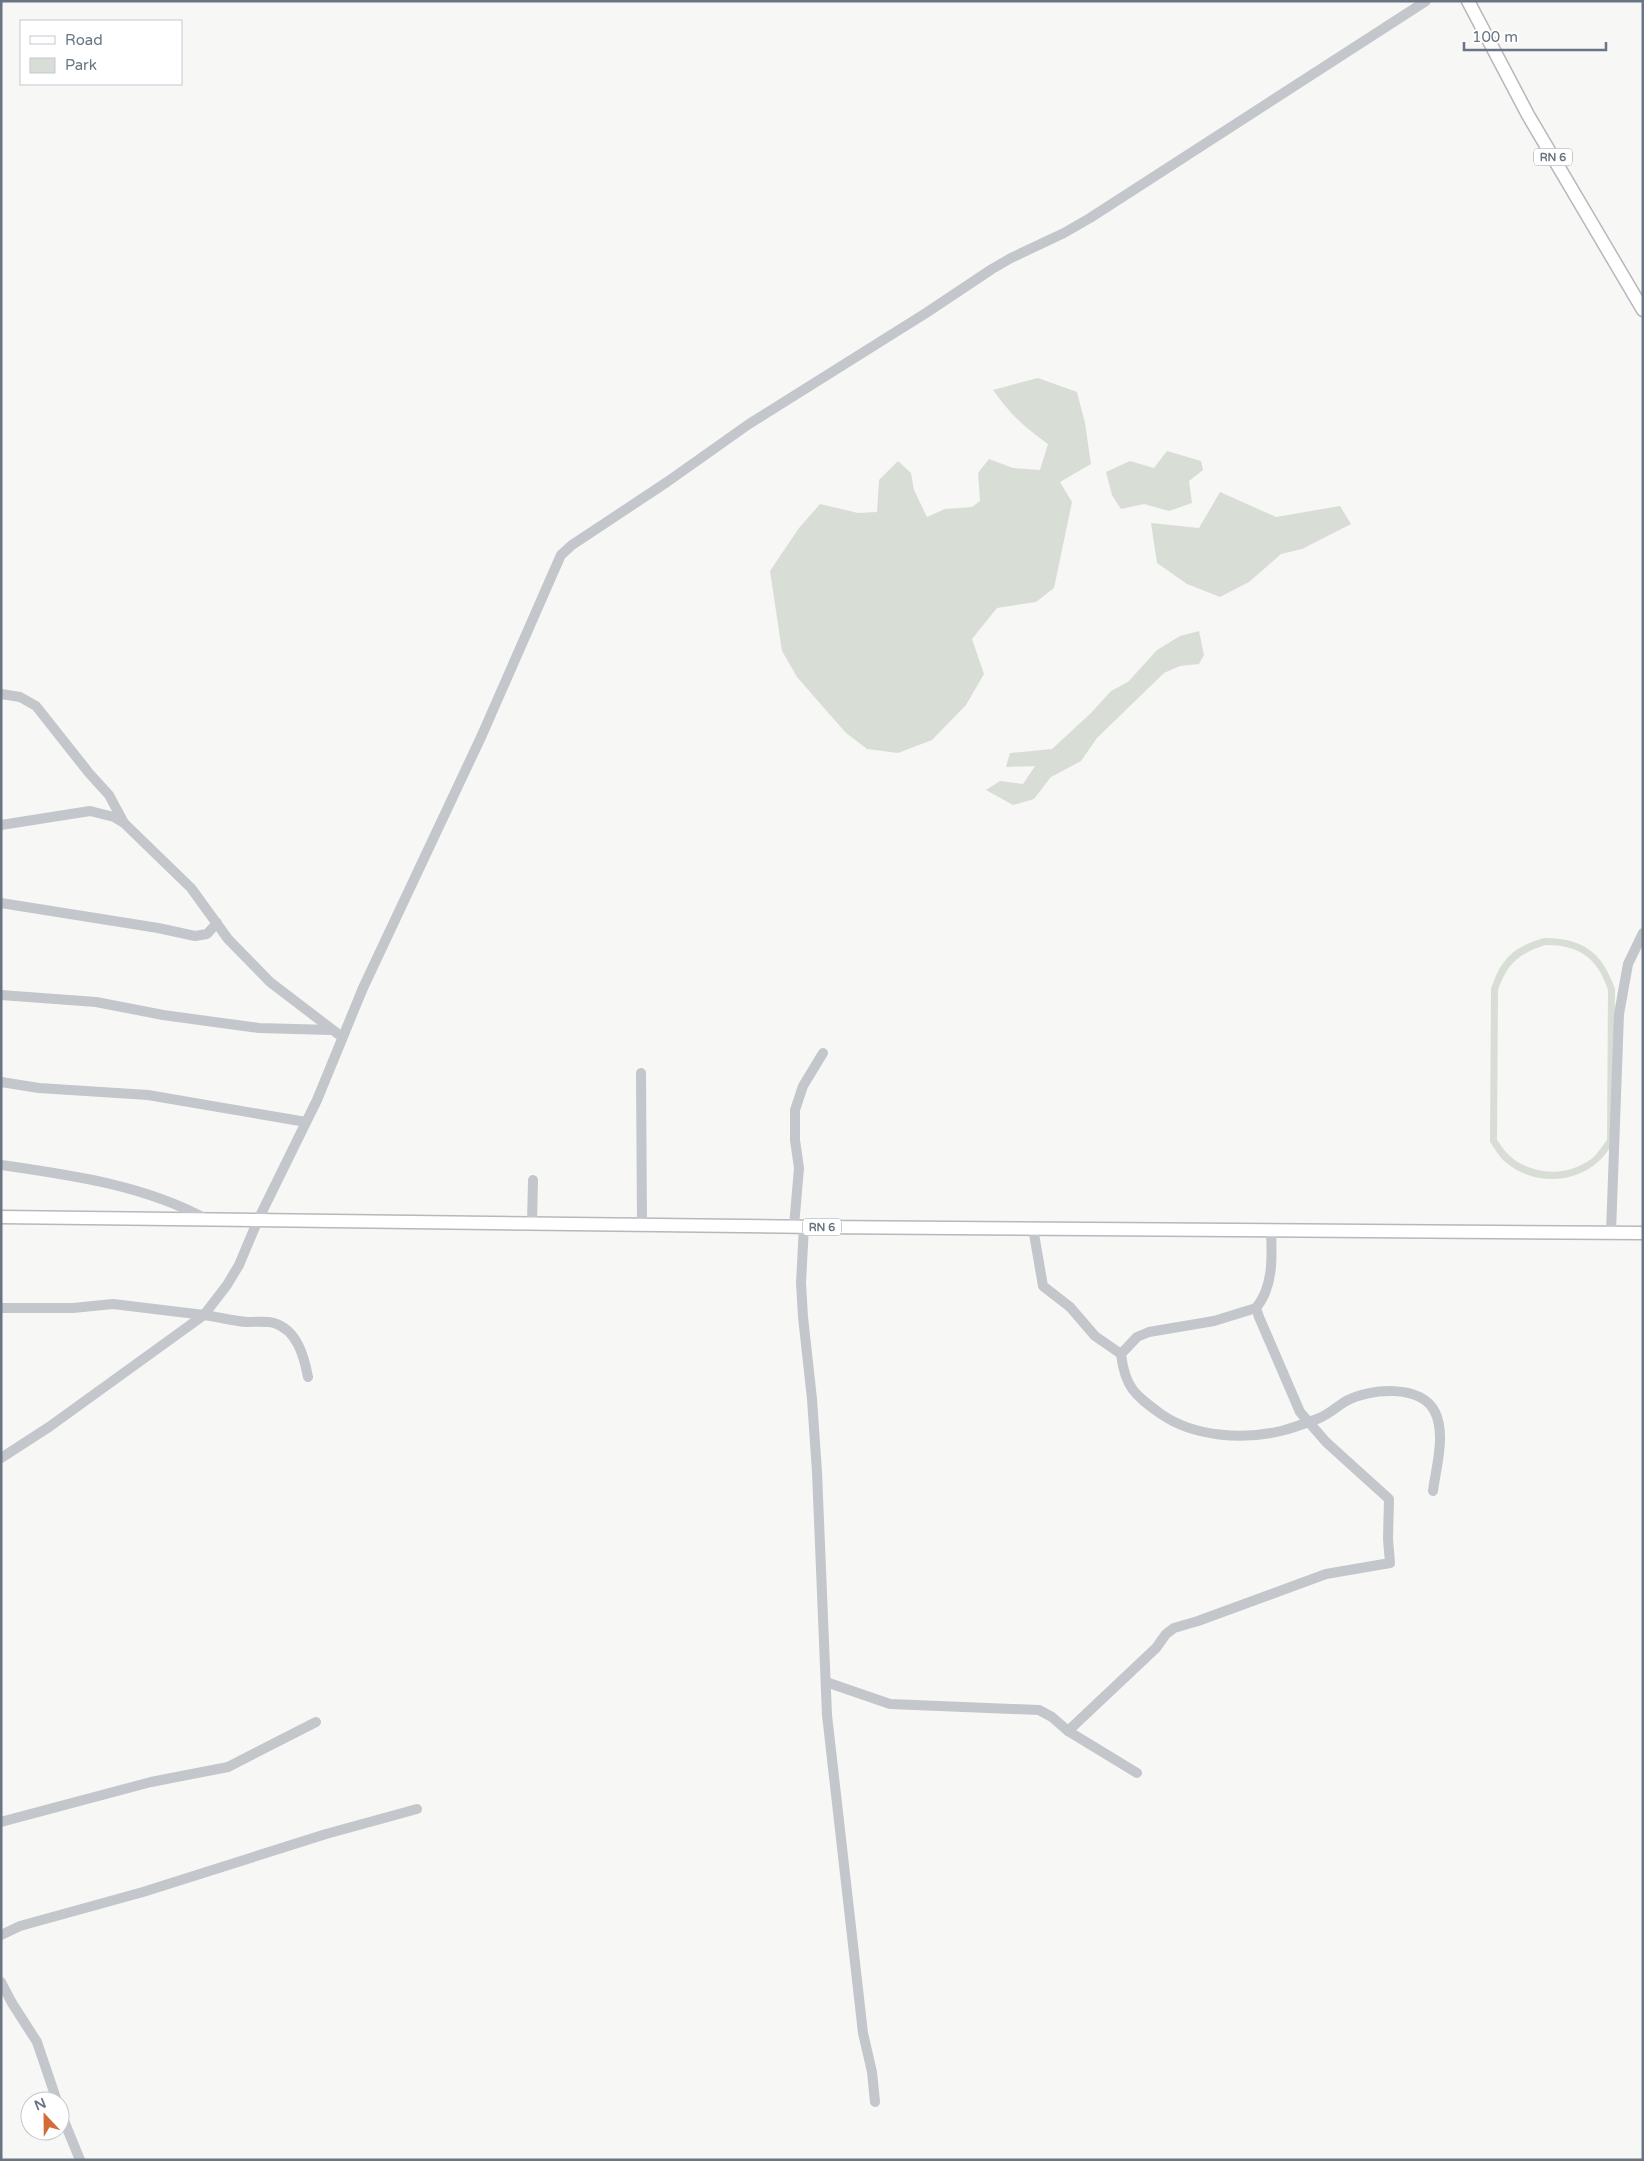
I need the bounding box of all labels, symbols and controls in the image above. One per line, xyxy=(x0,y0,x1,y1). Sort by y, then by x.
legend xyxy=(20,20,182,85)
scale bar xyxy=(1464,20,1606,52)
text: 100 m xyxy=(1472,28,1518,46)
text: Road xyxy=(65,31,103,49)
text: Park xyxy=(65,56,97,74)
road number: RN 6 xyxy=(1534,148,1572,166)
road number: RN 6 xyxy=(803,1218,841,1236)
north arrow xyxy=(20,2091,70,2141)
text: N xyxy=(32,2094,49,2114)

